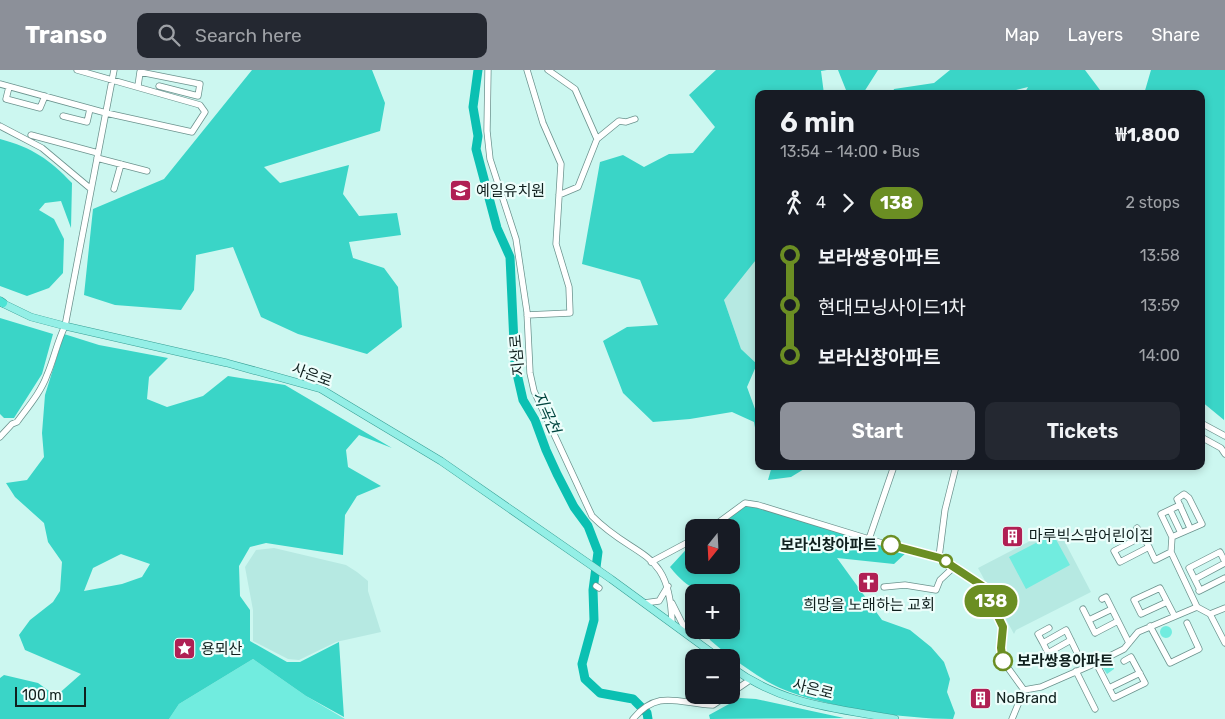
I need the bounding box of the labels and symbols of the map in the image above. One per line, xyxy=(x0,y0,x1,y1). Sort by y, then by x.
school or university icon: 예일유치원 xyxy=(448,179,472,203)
place label: 예일유치원 xyxy=(476,182,545,200)
street label: 지삼로 xyxy=(506,334,528,376)
street label: 사은로 xyxy=(289,359,335,391)
water label: 지곡천 xyxy=(529,388,565,438)
north arrow xyxy=(685,519,740,574)
building icon: 마루빅스맘어린이집 xyxy=(1001,524,1025,548)
place label: 마루빅스맘어린이집 xyxy=(1029,527,1153,545)
marker: 보라신창아파트 xyxy=(881,535,901,555)
place label: 보라신창아파트 xyxy=(780,536,877,554)
unlabelled marker xyxy=(939,554,953,568)
church icon: 희망을 노래하는 교회 xyxy=(857,570,881,594)
line badge: 138 xyxy=(962,585,1020,617)
place label: 희망을 노래하는 교회 xyxy=(803,596,935,614)
place icon: 용뫼산 xyxy=(173,637,197,661)
place label: 용뫼산 xyxy=(201,640,243,658)
marker: 보라쌍용아파트 xyxy=(993,651,1013,671)
place label: 보라쌍용아파트 xyxy=(1017,652,1114,670)
street label: 사은로 xyxy=(791,675,835,703)
scale bar xyxy=(15,684,86,707)
building icon: NoBrand xyxy=(968,686,992,710)
place label: NoBrand xyxy=(996,689,1057,707)

